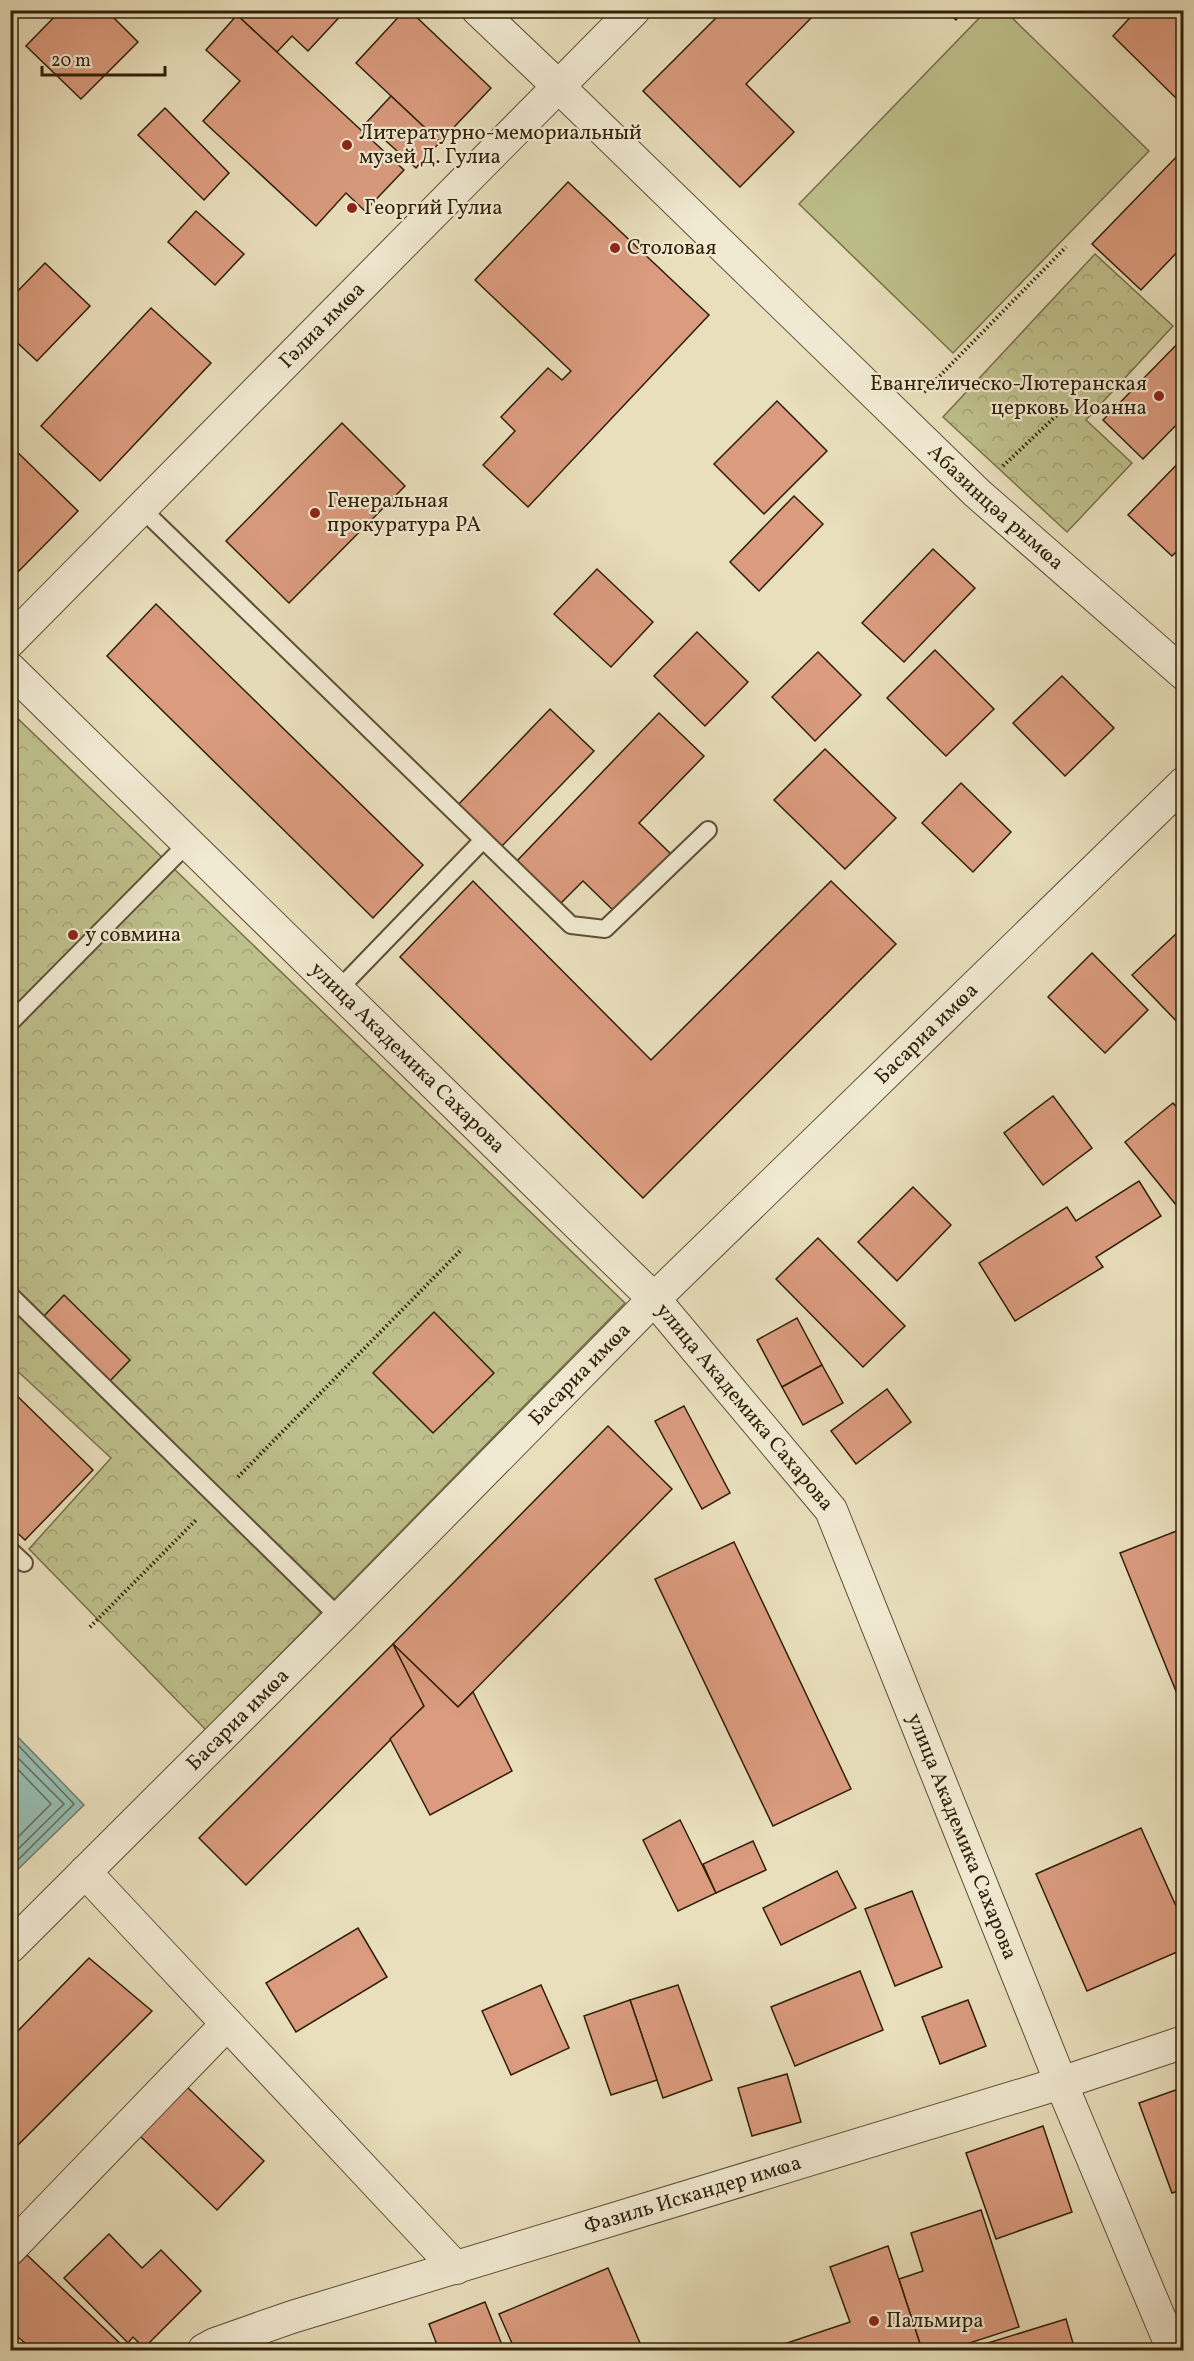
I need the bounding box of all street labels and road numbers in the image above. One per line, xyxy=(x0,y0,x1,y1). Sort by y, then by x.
street label: Гәлиа имҩа xyxy=(273,275,372,375)
street label: Абазинцәа рымҩа xyxy=(921,438,1070,577)
street label: улица Академика Сахарова xyxy=(303,955,512,1160)
street label: Басариа имҩа xyxy=(868,976,985,1091)
street label: улица Академика Сахарова xyxy=(649,1297,840,1517)
street label: Басариа имҩа xyxy=(522,1316,637,1432)
street label: Басариа имҩа xyxy=(180,1662,296,1777)
street label: улица Академика Сахарова xyxy=(900,1709,1024,1964)
street label: Фазиль Искандер имҩа xyxy=(580,2148,805,2242)

